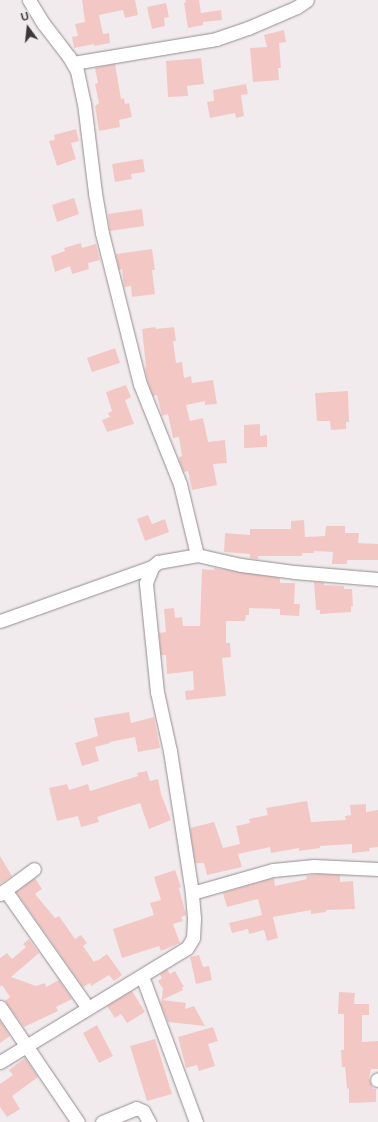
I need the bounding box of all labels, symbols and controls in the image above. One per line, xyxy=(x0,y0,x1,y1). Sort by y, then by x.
north arrow xyxy=(8,8,48,48)
text: U xyxy=(19,10,30,23)

